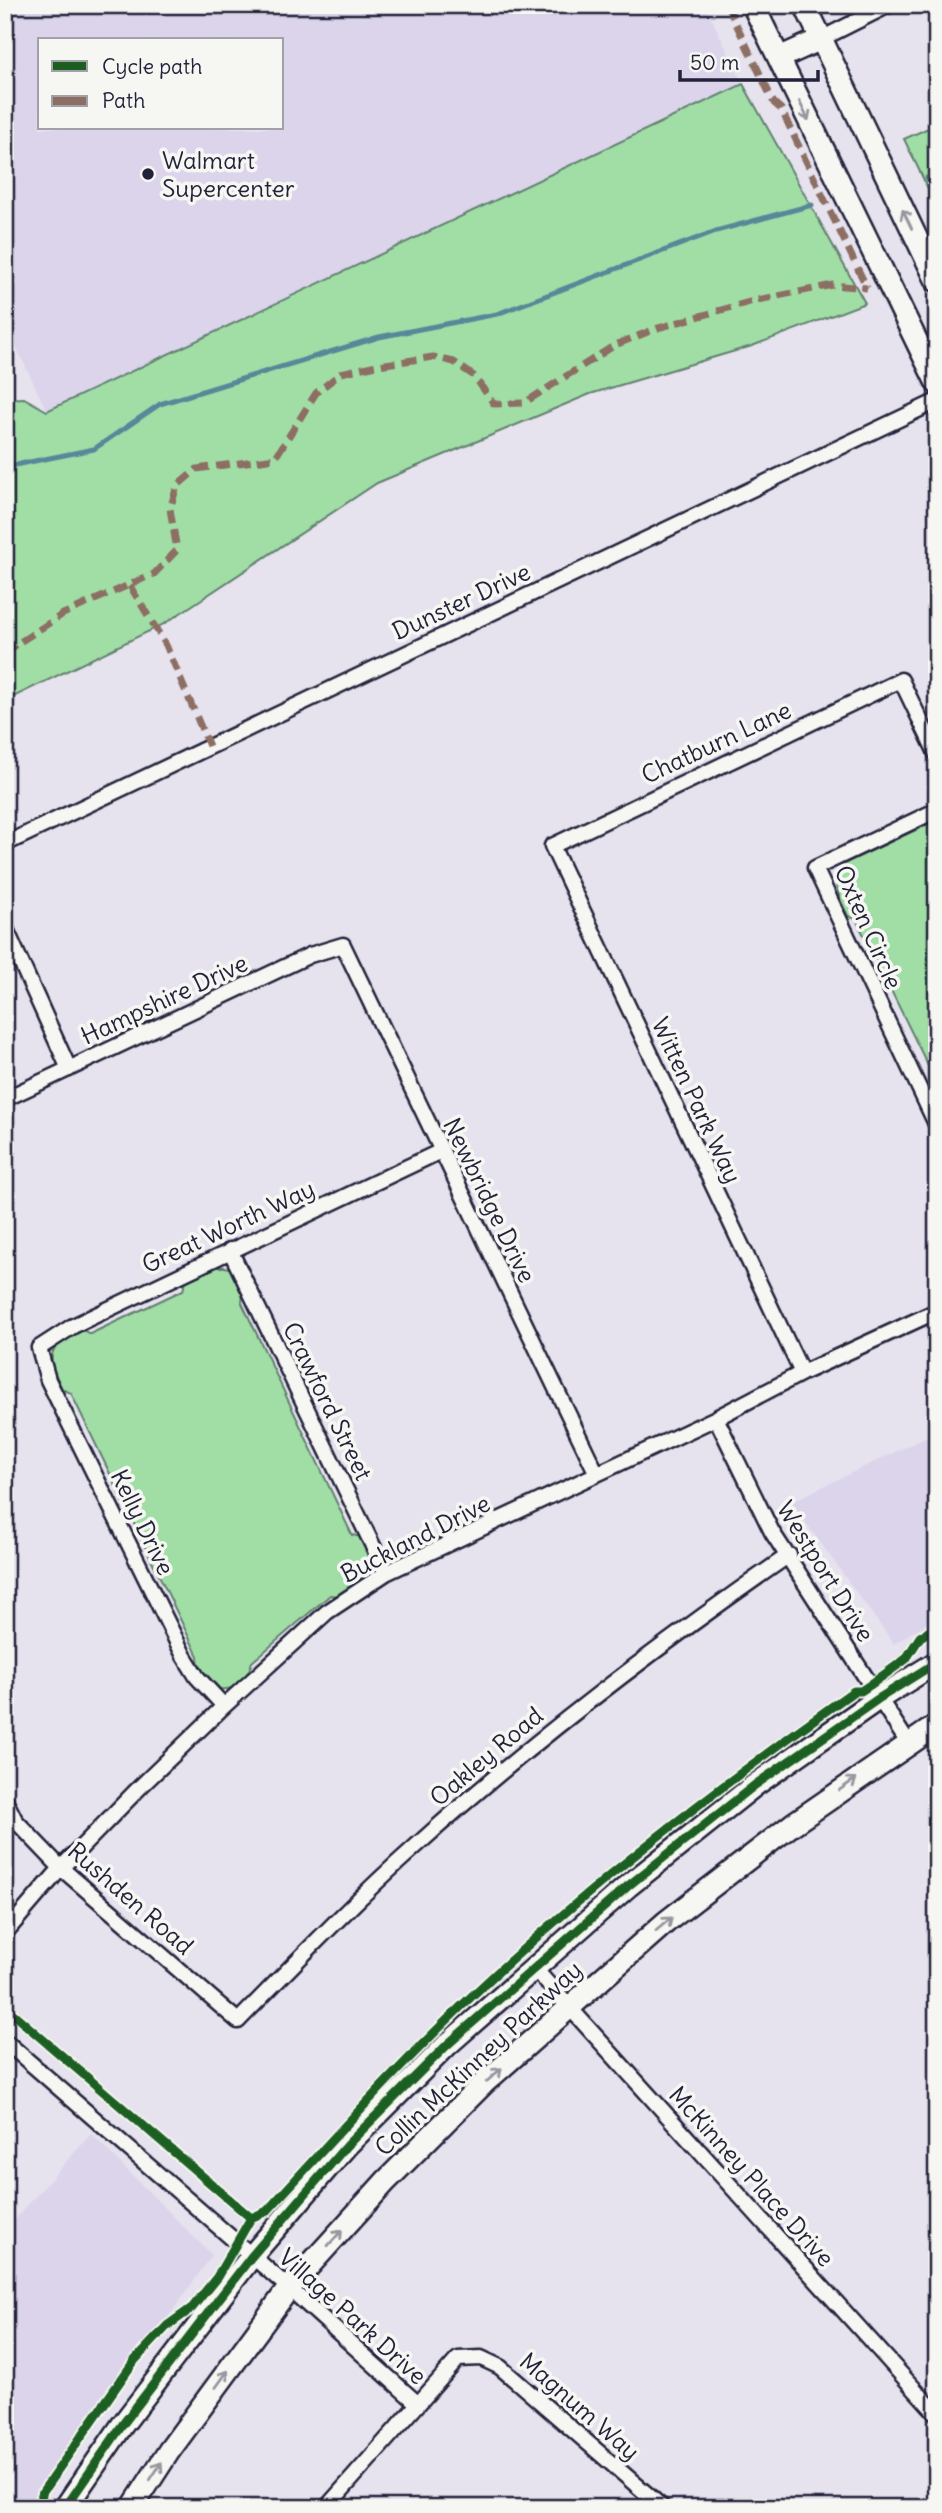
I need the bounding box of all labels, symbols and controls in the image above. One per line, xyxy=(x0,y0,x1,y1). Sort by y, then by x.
legend xyxy=(38,38,284,130)
scale bar xyxy=(680,38,818,82)
text: 50 m xyxy=(690,49,739,76)
text: Cycle path xyxy=(102,53,202,80)
text: Path xyxy=(102,87,145,114)
one-way arrow xyxy=(798,100,812,121)
place label: Walmart Supercenter xyxy=(162,145,295,203)
marker: Walmart Supercenter xyxy=(140,166,156,182)
one-way arrow xyxy=(900,209,914,230)
street label: Dunster Drive xyxy=(387,556,535,646)
street label: Chatburn Lane xyxy=(636,694,796,790)
street label: Oxten Circle xyxy=(828,861,910,993)
street label: Hampshire Drive xyxy=(76,947,252,1051)
street label: Witten Park Way xyxy=(646,1012,748,1188)
street label: Newbridge Drive xyxy=(437,1113,543,1287)
street label: Great Worth Way xyxy=(137,1173,319,1279)
street label: Crawford Street xyxy=(277,1317,379,1485)
street label: Kelly Drive xyxy=(105,1464,181,1580)
street label: Buckland Drive xyxy=(335,1487,495,1589)
street label: Westport Drive xyxy=(771,1495,881,1647)
street label: Oakley Road xyxy=(423,1700,549,1812)
one-way arrow xyxy=(838,1777,858,1791)
street label: Rushden Road xyxy=(62,1835,200,1961)
one-way arrow xyxy=(655,1916,673,1932)
street label: Collin McKinney Parkway xyxy=(368,1954,588,2162)
one-way arrow xyxy=(484,2067,502,2083)
street label: McKinney Place Drive xyxy=(663,2080,841,2272)
one-way arrow xyxy=(327,2229,343,2247)
street label: Village Park Drive xyxy=(273,2242,433,2390)
street label: Magnum Way xyxy=(514,2346,646,2466)
one-way arrow xyxy=(215,2370,229,2389)
one-way arrow xyxy=(149,2461,163,2481)

